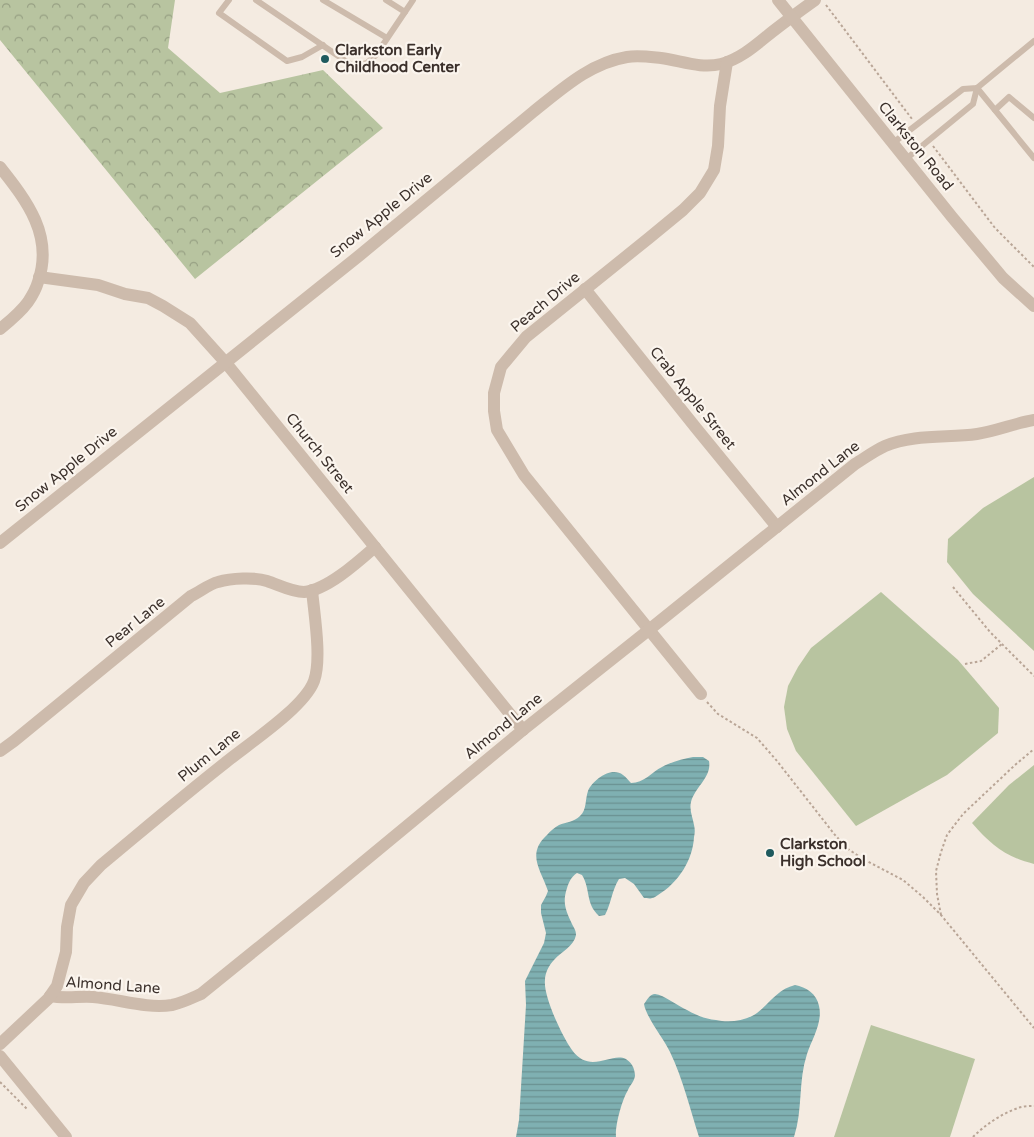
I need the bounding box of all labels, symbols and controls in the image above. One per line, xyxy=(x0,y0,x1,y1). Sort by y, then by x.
place label: Clarkston Early Childhood Center xyxy=(335,41,460,76)
marker: Clarkston Early Childhood Center xyxy=(319,53,331,65)
street label: Clarkston Road xyxy=(875,98,957,194)
street label: Snow Apple Drive xyxy=(326,168,436,262)
street label: Peach Drive xyxy=(507,268,583,336)
street label: Crab Apple Street xyxy=(646,343,740,453)
street label: Church Street xyxy=(282,409,358,497)
street label: Snow Apple Drive xyxy=(11,422,121,516)
street label: Almond Lane xyxy=(777,437,863,509)
street label: Pear Lane xyxy=(102,593,168,651)
street label: Almond Lane xyxy=(460,689,546,763)
street label: Plum Lane xyxy=(174,724,244,786)
place label: Clarkston High School xyxy=(780,835,866,871)
marker: Clarkston High School xyxy=(764,847,776,859)
street label: Almond Lane xyxy=(65,973,161,997)

